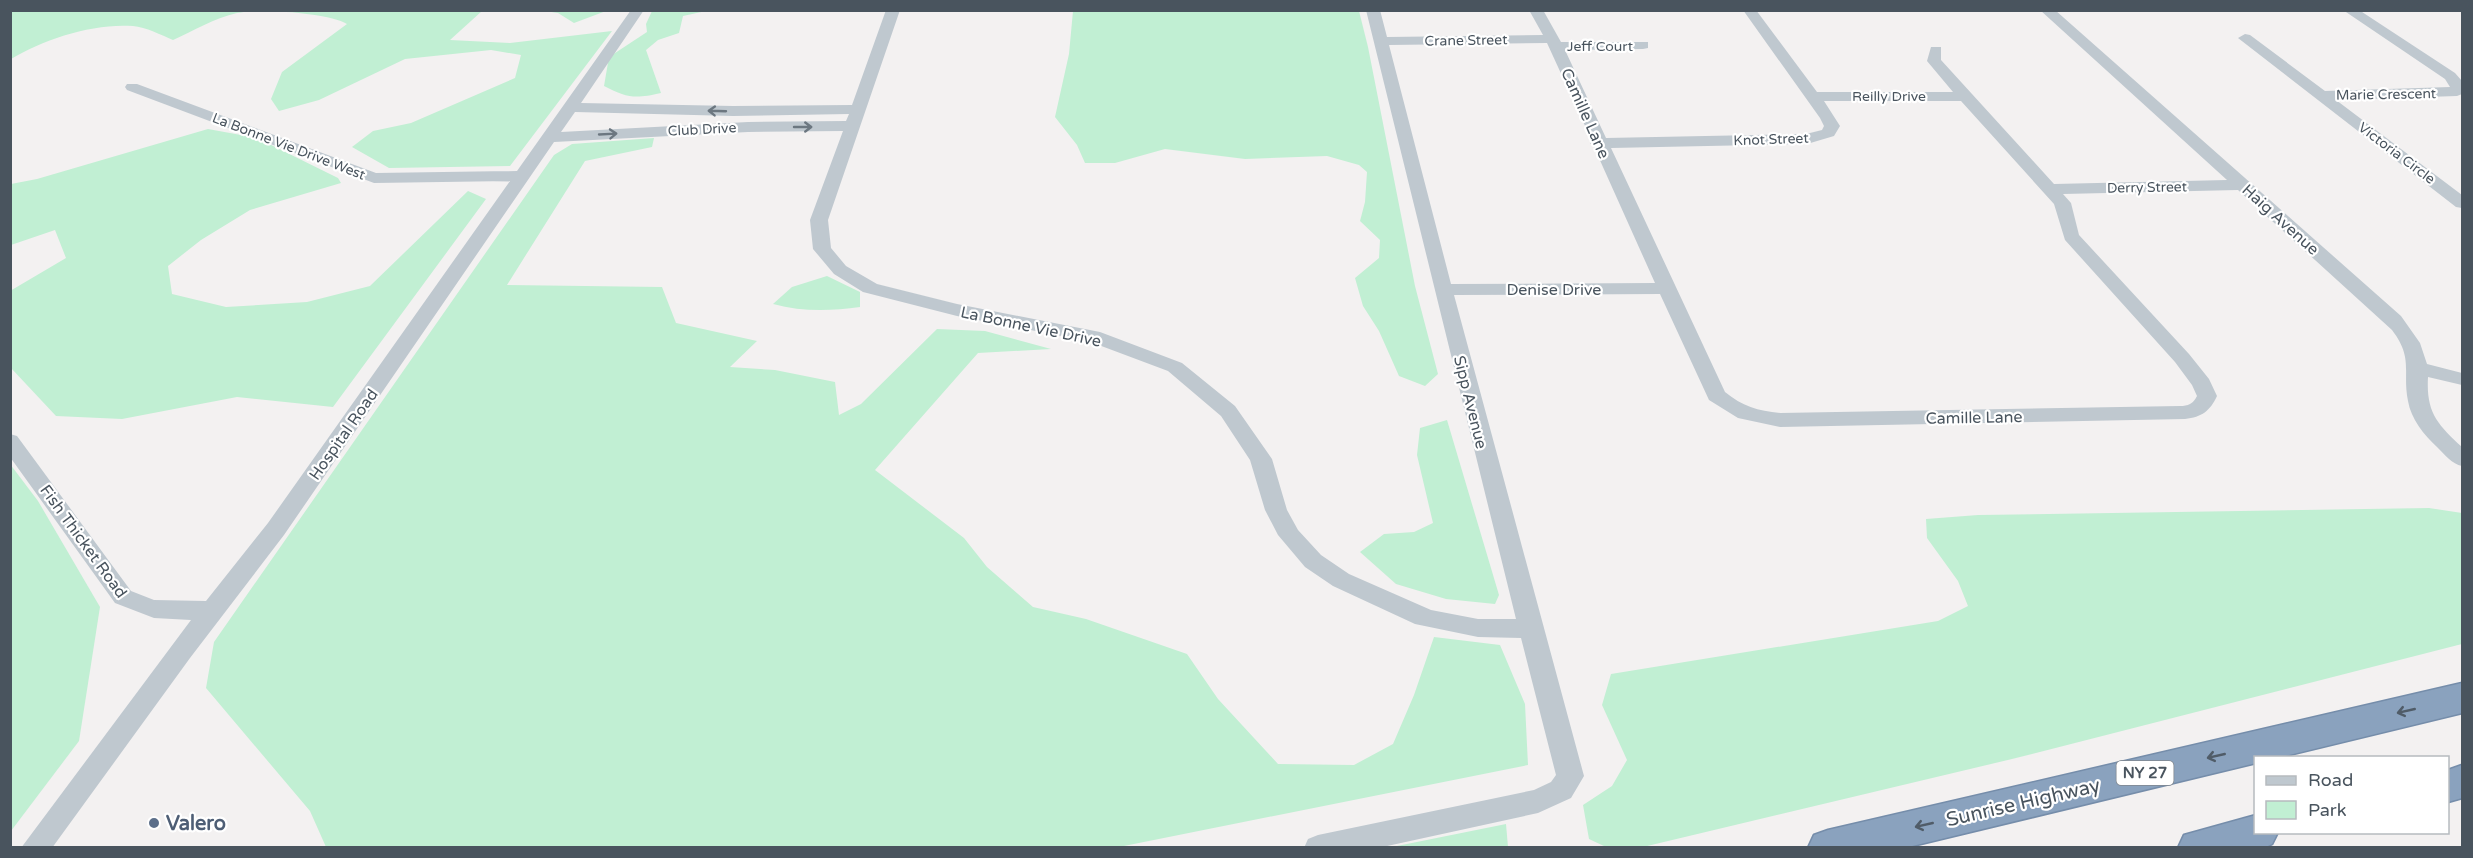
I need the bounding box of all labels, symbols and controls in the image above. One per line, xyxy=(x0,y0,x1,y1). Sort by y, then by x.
street label: Crane Street xyxy=(1424,31,1508,50)
street label: Jeff Court xyxy=(1567,38,1634,55)
street label: Camille Lane xyxy=(1556,65,1614,162)
street label: Marie Crescent xyxy=(2336,85,2437,104)
street label: Reilly Drive xyxy=(1852,88,1926,105)
one-way arrow xyxy=(707,105,727,116)
street label: La Bonne Vie Drive West xyxy=(210,109,368,184)
street label: Club Drive xyxy=(667,119,737,140)
street label: Victoria Circle xyxy=(2355,119,2439,188)
one-way arrow xyxy=(793,121,813,133)
one-way arrow xyxy=(598,128,618,139)
street label: Knot Street xyxy=(1733,130,1810,149)
street label: Derry Street xyxy=(2107,178,2188,197)
street label: Haig Avenue xyxy=(2238,180,2323,259)
street label: Denise Drive xyxy=(1507,280,1601,300)
street label: La Bonne Vie Drive xyxy=(959,302,1103,352)
street label: Sipp Avenue xyxy=(1449,354,1491,451)
street label: Hospital Road xyxy=(305,385,383,484)
street label: Camille Lane xyxy=(1925,407,2023,429)
street label: Fish Thicket Road xyxy=(35,481,131,602)
one-way arrow xyxy=(2396,706,2415,718)
one-way arrow xyxy=(2207,751,2226,763)
legend xyxy=(2254,756,2449,834)
road number: NY 27 xyxy=(2116,761,2174,785)
text: Road xyxy=(2308,769,2353,791)
street label: Sunrise Highway xyxy=(1944,774,2103,832)
text: Park xyxy=(2308,799,2347,821)
place label: Valero xyxy=(166,812,226,836)
marker: Valero xyxy=(147,816,161,830)
one-way arrow xyxy=(1915,820,1934,831)

